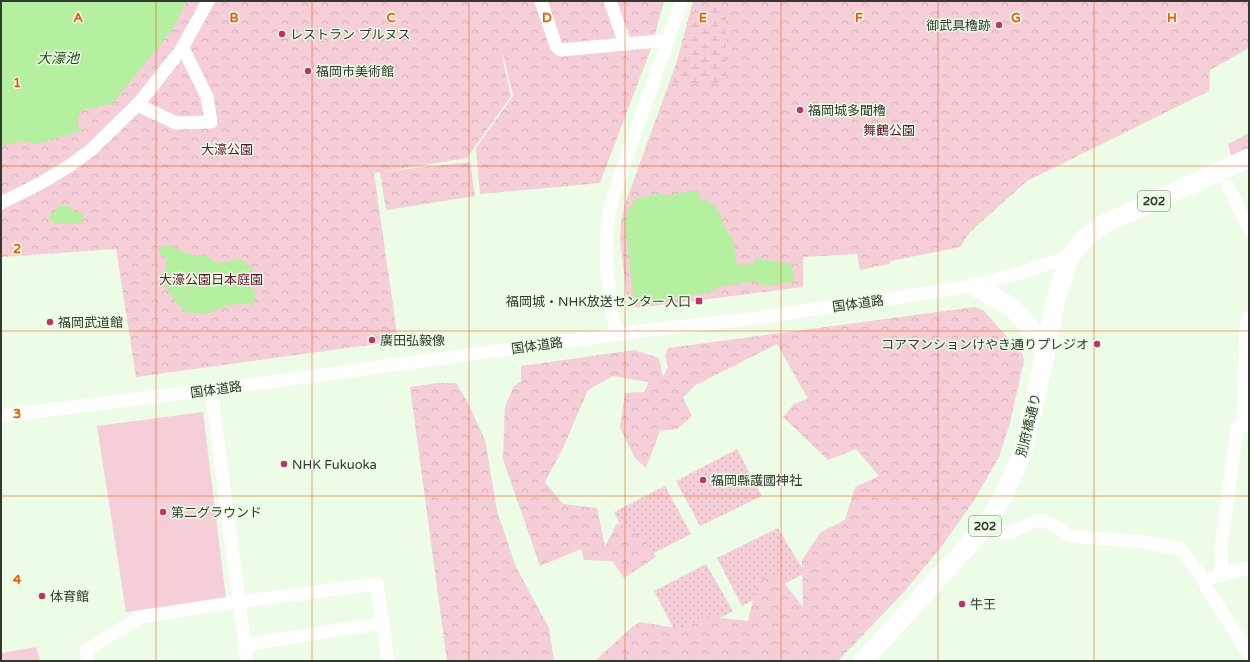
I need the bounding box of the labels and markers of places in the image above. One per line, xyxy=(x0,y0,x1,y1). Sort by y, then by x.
place label: 御武具櫓跡 xyxy=(926,18,991,34)
marker: 御武具櫓跡 xyxy=(994,20,1004,30)
place label: レストラン プルヌス xyxy=(290,27,410,43)
marker: レストラン プルヌス xyxy=(277,29,287,39)
place label: 福岡市美術館 xyxy=(316,64,394,80)
marker: 福岡市美術館 xyxy=(303,66,313,76)
place label: 福岡城多聞櫓 xyxy=(808,103,886,119)
marker: 福岡城多聞櫓 xyxy=(795,105,805,115)
place label: 福岡城・NHK放送センター入口 xyxy=(506,294,691,310)
marker: 福岡城・NHK放送センター入口 xyxy=(694,296,704,306)
place label: 福岡武道館 xyxy=(58,315,123,331)
marker: 福岡武道館 xyxy=(45,317,55,327)
place label: 廣田弘毅像 xyxy=(380,333,445,349)
marker: 廣田弘毅像 xyxy=(367,335,377,345)
place label: コアマンションけやき通りプレジオ xyxy=(881,337,1089,353)
marker: コアマンションけやき通りプレジオ xyxy=(1092,339,1102,349)
place label: NHK Fukuoka xyxy=(292,457,377,473)
marker: NHK Fukuoka xyxy=(279,459,289,469)
place label: 福岡縣護國神社 xyxy=(711,473,802,489)
marker: 福岡縣護國神社 xyxy=(698,475,708,485)
place label: 第二グラウンド xyxy=(171,505,262,521)
marker: 第二グラウンド xyxy=(158,507,168,517)
place label: 体育館 xyxy=(50,589,89,605)
marker: 体育館 xyxy=(37,591,47,601)
place label: 牛王 xyxy=(970,597,996,613)
marker: 牛王 xyxy=(957,599,967,609)

